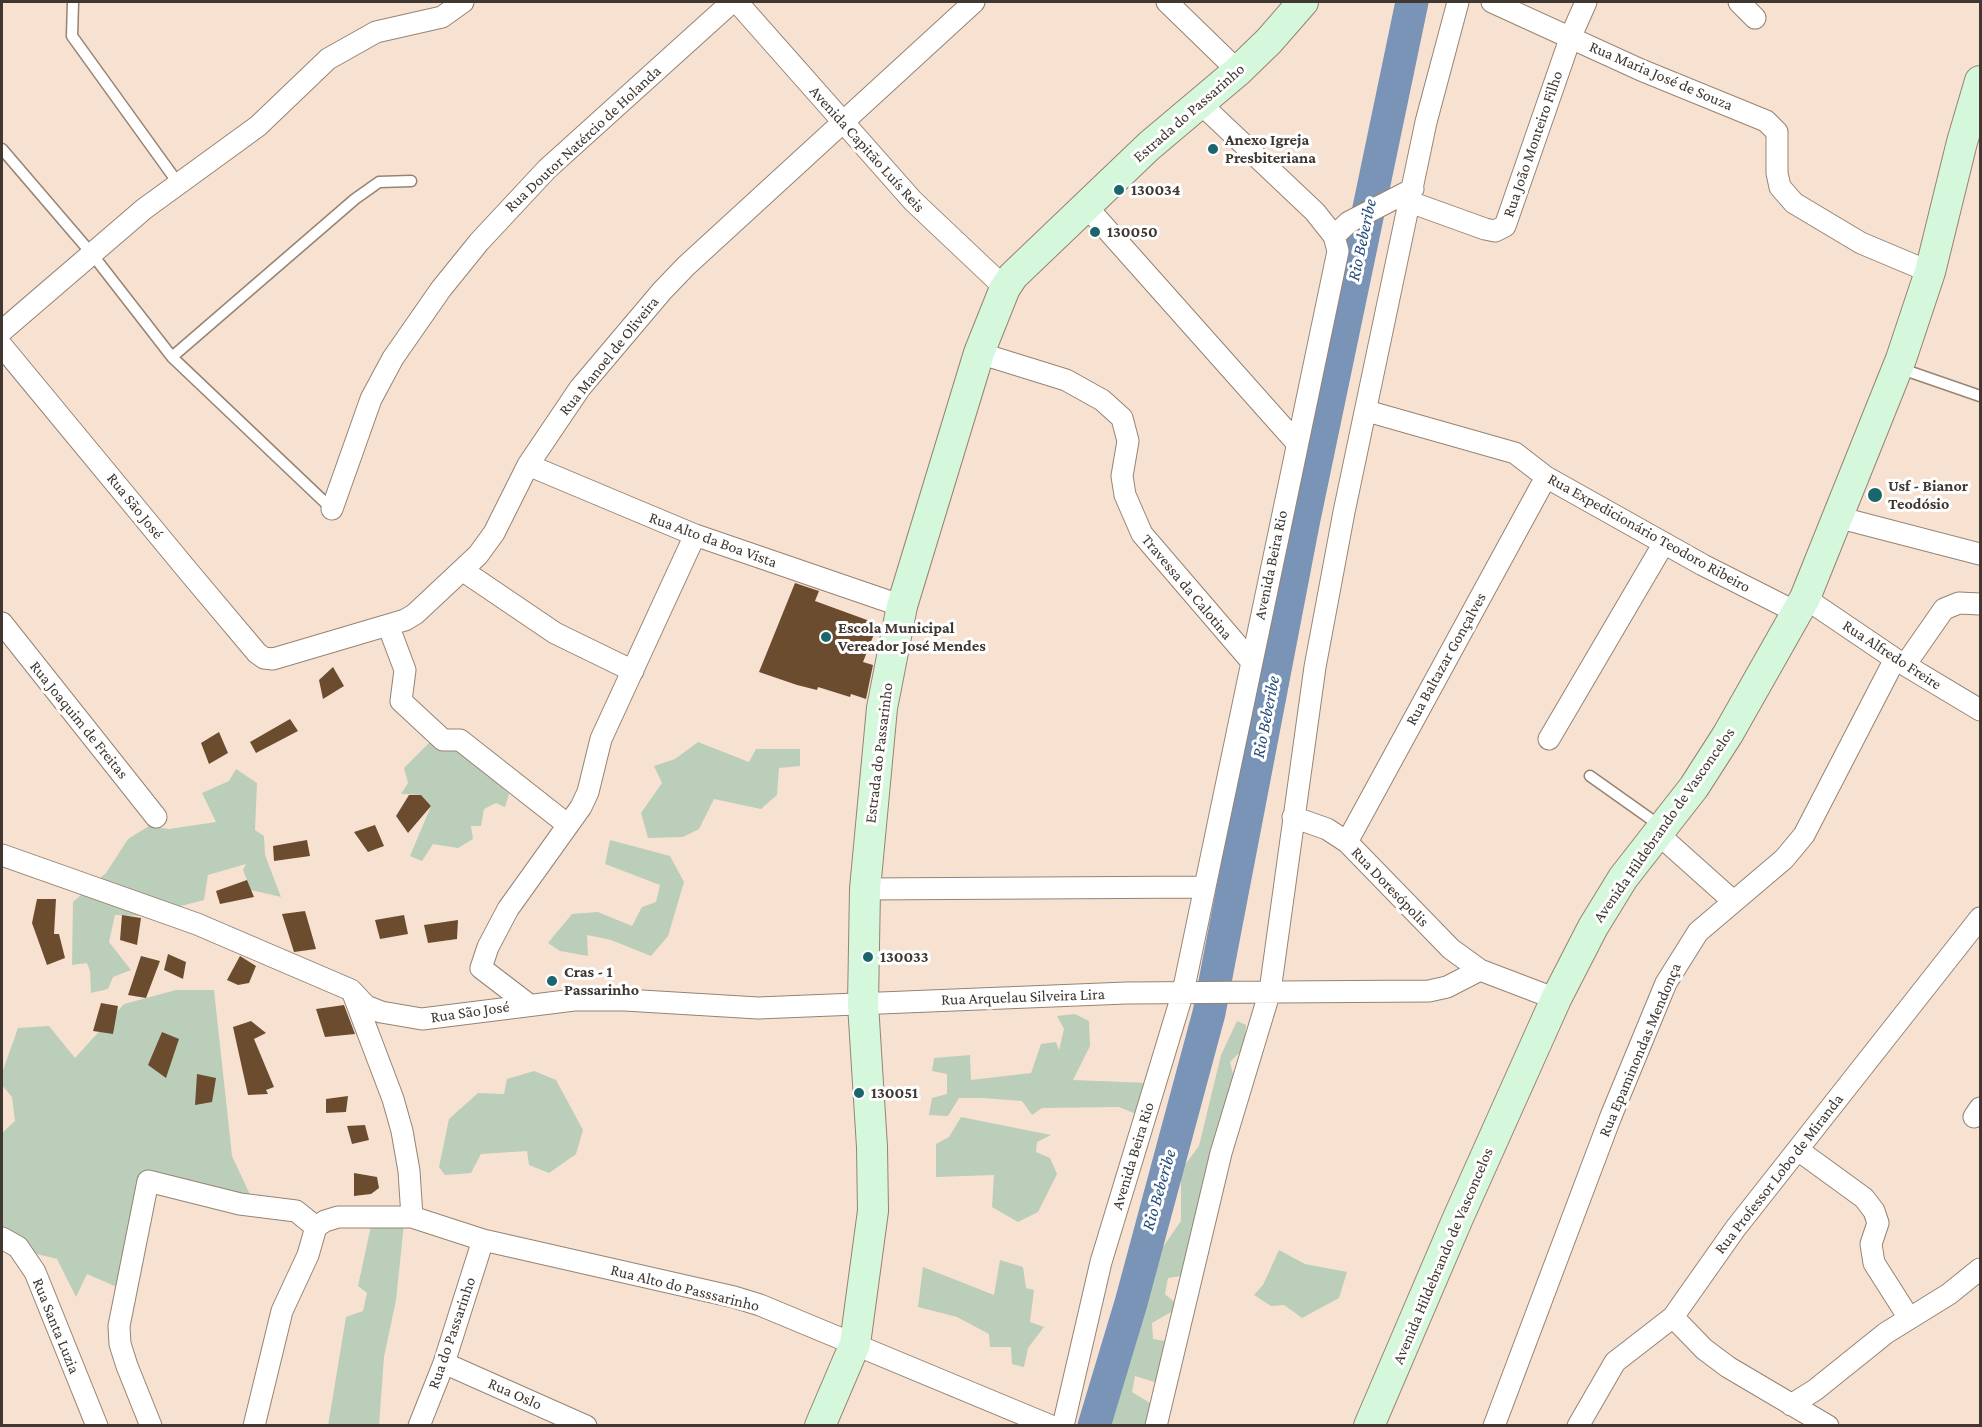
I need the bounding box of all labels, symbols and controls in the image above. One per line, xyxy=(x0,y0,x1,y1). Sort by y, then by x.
street label: Rua Maria José de Souza xyxy=(1586,37,1736,115)
street label: Estrada do Passarinho xyxy=(1129,59,1249,167)
street label: Rua Doutor Natércio de Holanda xyxy=(501,62,665,216)
street label: Rua João Monteiro Filho xyxy=(1499,68,1567,220)
street label: Avenida Capitão Luís Reis xyxy=(805,82,929,216)
place label: Anexo Igreja Presbiteriana xyxy=(1225,130,1316,168)
marker: Anexo Igreja Presbiteriana xyxy=(1206,142,1220,156)
place label: 130034 xyxy=(1131,180,1180,200)
marker: 130034 xyxy=(1112,183,1126,197)
water label: Rio Beberibe xyxy=(1343,197,1381,283)
place label: 130050 xyxy=(1107,222,1158,242)
marker: 130050 xyxy=(1088,225,1102,239)
street label: Rua Manoel de Oliveira xyxy=(555,293,663,419)
street label: Rua São José xyxy=(103,469,167,543)
street label: Rua Expedicionário Teodoro Ribeiro xyxy=(1544,469,1754,597)
place label: Usf - Bianor Teodósio xyxy=(1888,476,1968,514)
marker: Usf - Bianor Teodósio xyxy=(1866,486,1884,504)
street label: Rua Alto da Boa Vista xyxy=(646,508,780,572)
street label: Avenida Beira Rio xyxy=(1250,509,1292,621)
street label: Travessa da Calotina xyxy=(1137,530,1237,644)
street label: Rua Baltazar Gonçalves xyxy=(1402,589,1490,729)
street label: Rua Alfredo Freire xyxy=(1839,616,1945,694)
place label: Escola Municipal Vereador José Mendes xyxy=(838,618,986,656)
marker: Escola Municipal Vereador José Mendes xyxy=(819,630,833,644)
street label: Rua Joaquim de Freitas xyxy=(26,657,132,783)
water label: Rio Beberibe xyxy=(1247,674,1285,760)
street label: Estrada do Passarinho xyxy=(861,682,897,824)
street label: Avenida Hildebrando de Vasconcelos xyxy=(1589,724,1739,926)
street label: Rua Doresópolis xyxy=(1347,843,1433,931)
place label: 130033 xyxy=(880,947,929,967)
marker: 130033 xyxy=(861,950,875,964)
street label: Rua Epaminondas Mendonça xyxy=(1595,960,1685,1140)
place label: Cras - 1 Passarinho xyxy=(564,962,639,1000)
marker: Cras - 1 Passarinho xyxy=(545,974,559,988)
street label: Rua Arquelau Silveira Lira xyxy=(941,985,1105,1009)
street label: Rua São José xyxy=(429,997,511,1027)
place label: 130051 xyxy=(871,1083,918,1103)
marker: 130051 xyxy=(852,1086,866,1100)
street label: Rua Professor Lobo de Miranda xyxy=(1710,1090,1848,1258)
street label: Avenida Beira Rio xyxy=(1108,1100,1158,1212)
street label: Avenida Hildebrando de Vasconcelos xyxy=(1389,1145,1497,1367)
water label: Rio Beberibe xyxy=(1137,1147,1181,1233)
street label: Rua Alto do Passsarinho xyxy=(609,1260,761,1316)
street label: Rua Santa Luzia xyxy=(28,1275,84,1377)
street label: Rua do Passarinho xyxy=(424,1275,480,1391)
street label: Rua Oslo xyxy=(485,1374,545,1414)

